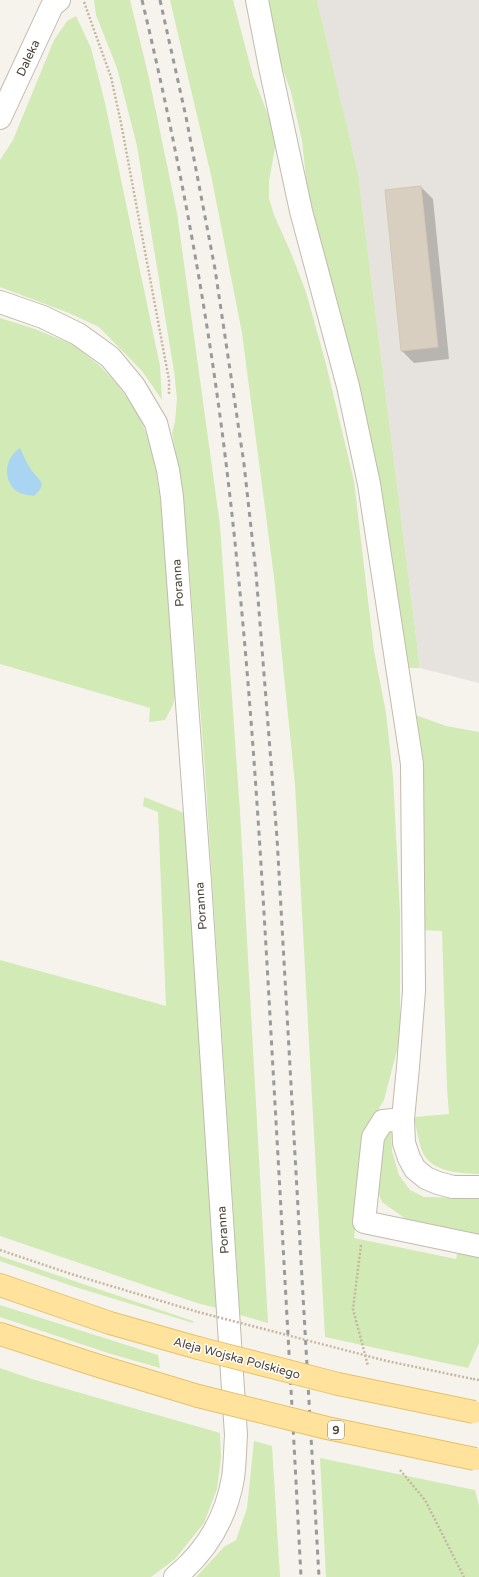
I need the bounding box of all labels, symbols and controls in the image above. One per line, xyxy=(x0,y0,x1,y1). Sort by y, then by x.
street label: Daleka xyxy=(14,38,42,78)
street label: Poranna xyxy=(169,559,187,607)
street label: Poranna xyxy=(192,882,210,930)
street label: Poranna xyxy=(214,1206,232,1254)
street label: Aleja Wojska Polskiego xyxy=(172,1334,302,1382)
road number: 9 xyxy=(328,1421,344,1439)

